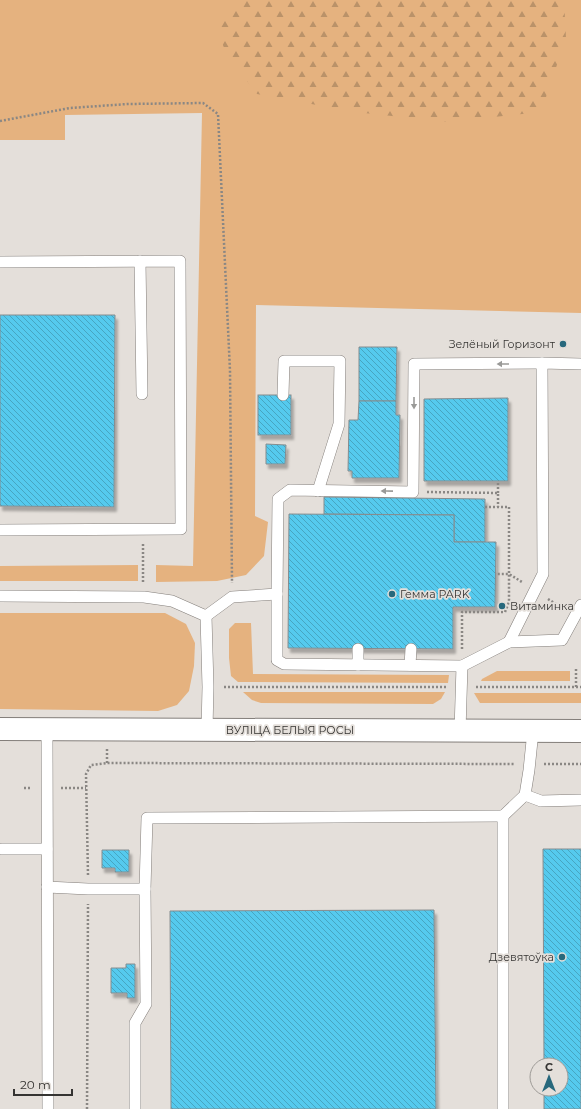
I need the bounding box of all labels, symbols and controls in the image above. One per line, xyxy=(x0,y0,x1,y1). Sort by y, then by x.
place label: Зелёный Горизонт xyxy=(449,337,556,351)
marker: Зелёный Горизонт xyxy=(558,339,568,349)
one-way arrow xyxy=(496,361,509,367)
one-way arrow xyxy=(410,397,417,409)
one-way arrow xyxy=(380,488,393,494)
place label: Гемма PARK xyxy=(400,587,470,601)
marker: Гемма PARK xyxy=(387,589,397,599)
place label: Витаминка xyxy=(510,599,574,613)
marker: Витаминка xyxy=(497,601,507,611)
street label: ВУЛІЦА БЕЛЫЯ РОСЫ xyxy=(226,723,354,737)
place label: Дзевятоўка xyxy=(489,950,554,964)
marker: Дзевятоўка xyxy=(557,952,567,962)
north arrow xyxy=(529,1057,569,1097)
text: С xyxy=(545,1060,553,1074)
scale bar xyxy=(14,1071,72,1097)
text: 20 m xyxy=(20,1077,51,1092)

